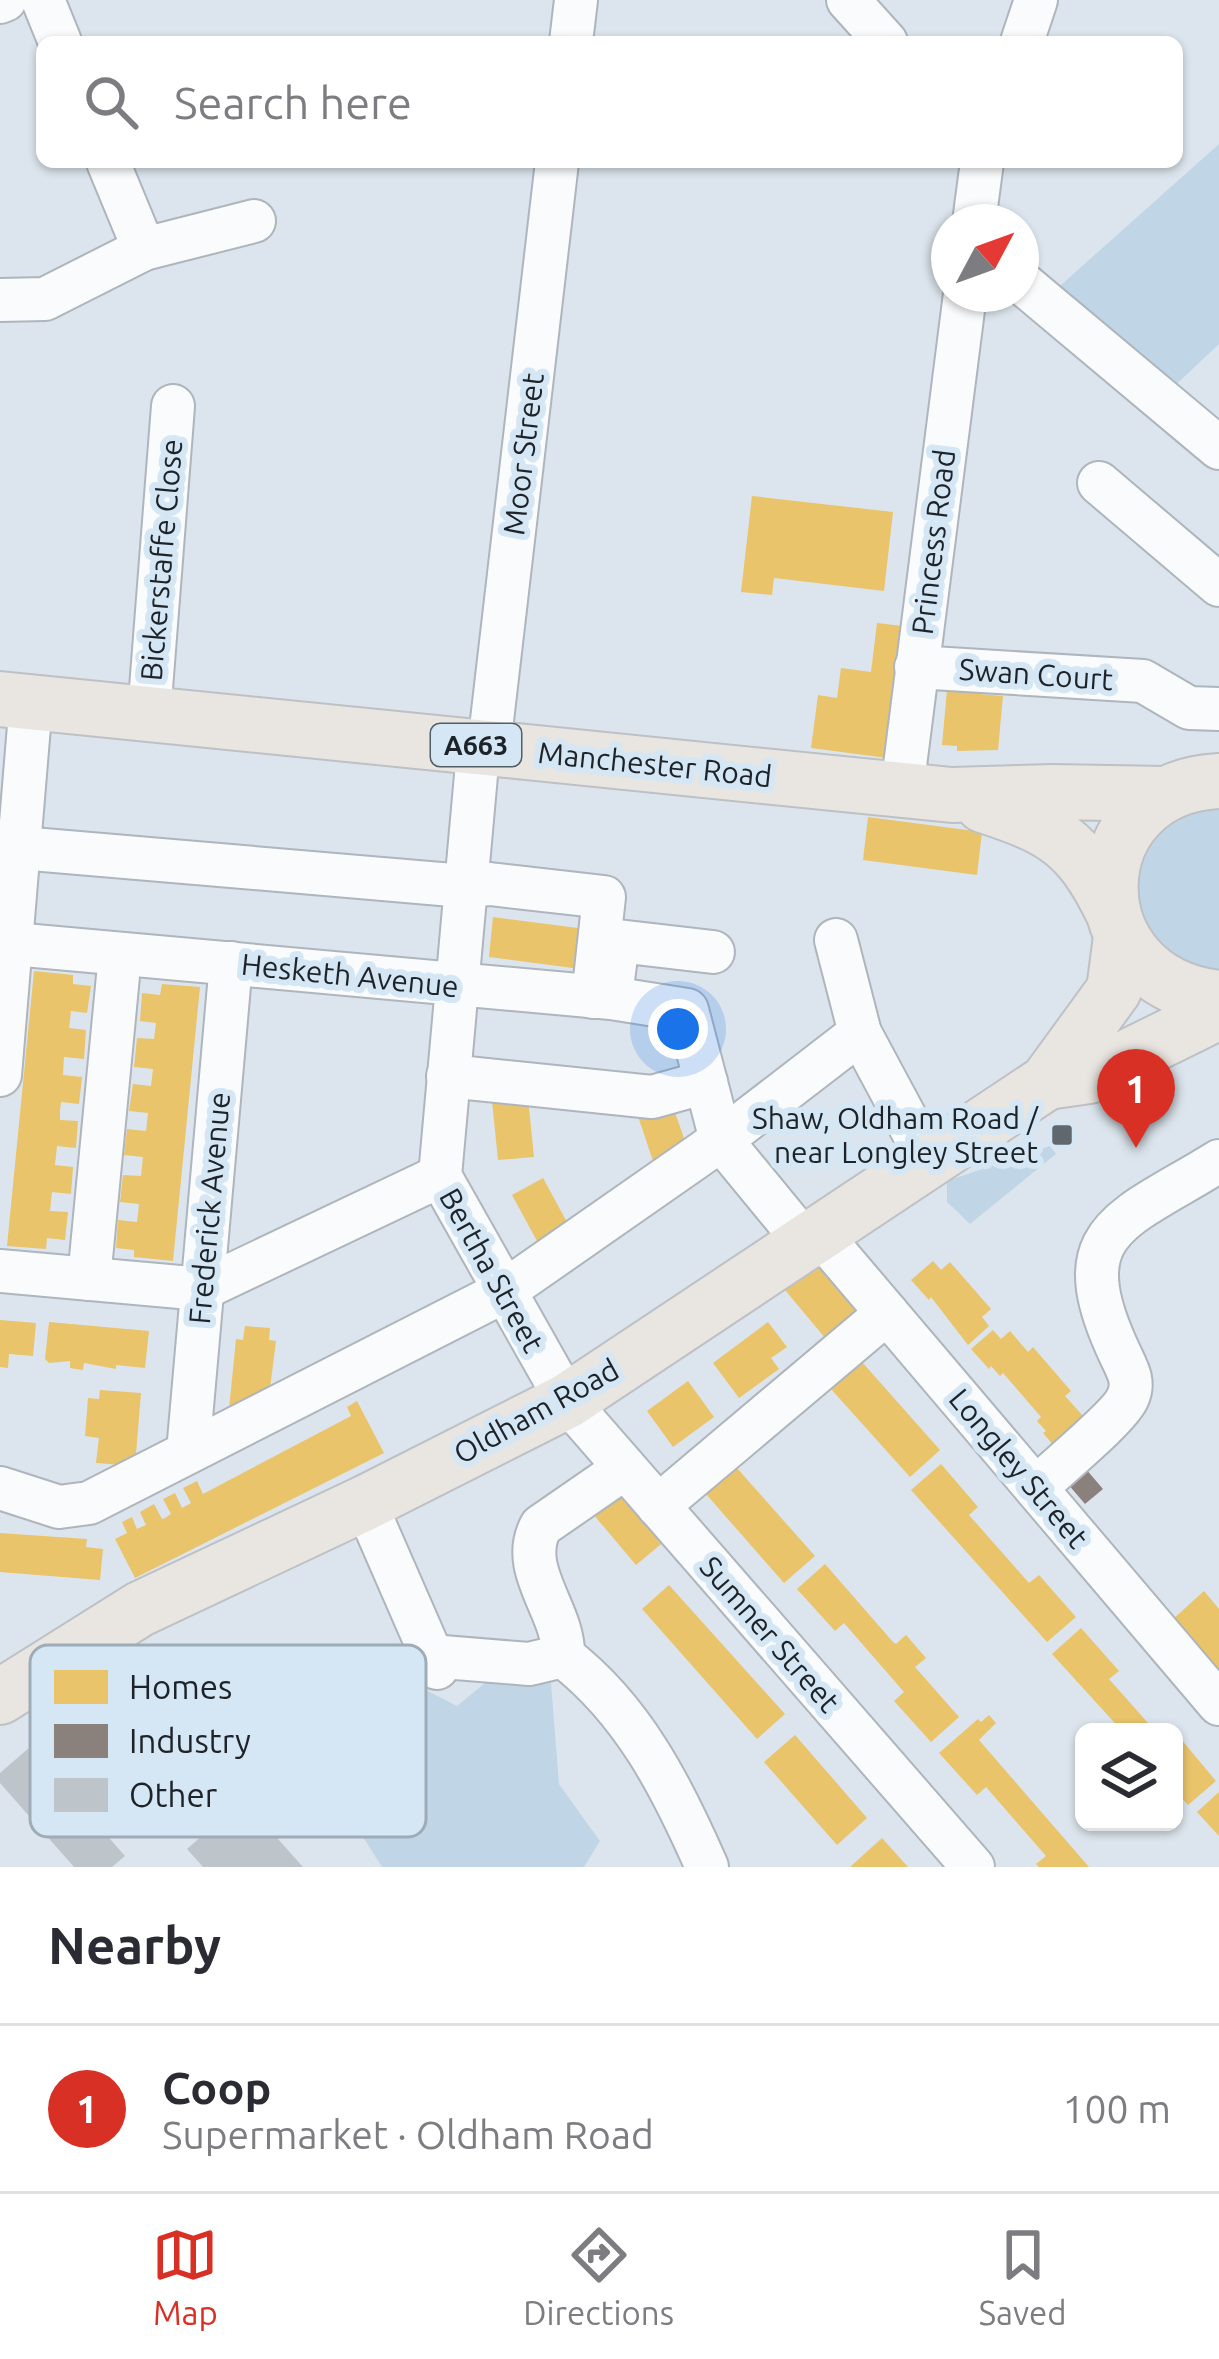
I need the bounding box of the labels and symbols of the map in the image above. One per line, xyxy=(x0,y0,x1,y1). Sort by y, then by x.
north arrow xyxy=(931,204,1039,312)
street label: Moor Street xyxy=(496,371,550,537)
street label: Bickerstaffe Close xyxy=(133,438,189,682)
street label: Princess Road xyxy=(905,448,961,636)
street label: Swan Court xyxy=(958,652,1114,696)
road number: A663 xyxy=(431,724,521,766)
street label: Manchester Road xyxy=(536,735,774,793)
street label: Hesketh Avenue xyxy=(240,947,460,1003)
your location xyxy=(648,999,708,1059)
pin: 1 xyxy=(1097,1049,1175,1148)
street label: Frederick Avenue xyxy=(182,1090,236,1326)
place label: Shaw, Oldham Road / near Longley Street xyxy=(752,1101,1039,1169)
marker: Shaw, Oldham Road / near Longley Street xyxy=(1049,1122,1075,1148)
street label: Bertha Street xyxy=(433,1182,551,1358)
street label: Oldham Road xyxy=(448,1352,624,1470)
street label: Longley Street xyxy=(943,1382,1095,1554)
street label: Sumner Street xyxy=(693,1549,847,1719)
legend xyxy=(30,1645,426,1837)
text: Homes xyxy=(129,1668,232,1705)
text: Industry xyxy=(129,1722,251,1759)
text: Other xyxy=(129,1776,218,1813)

